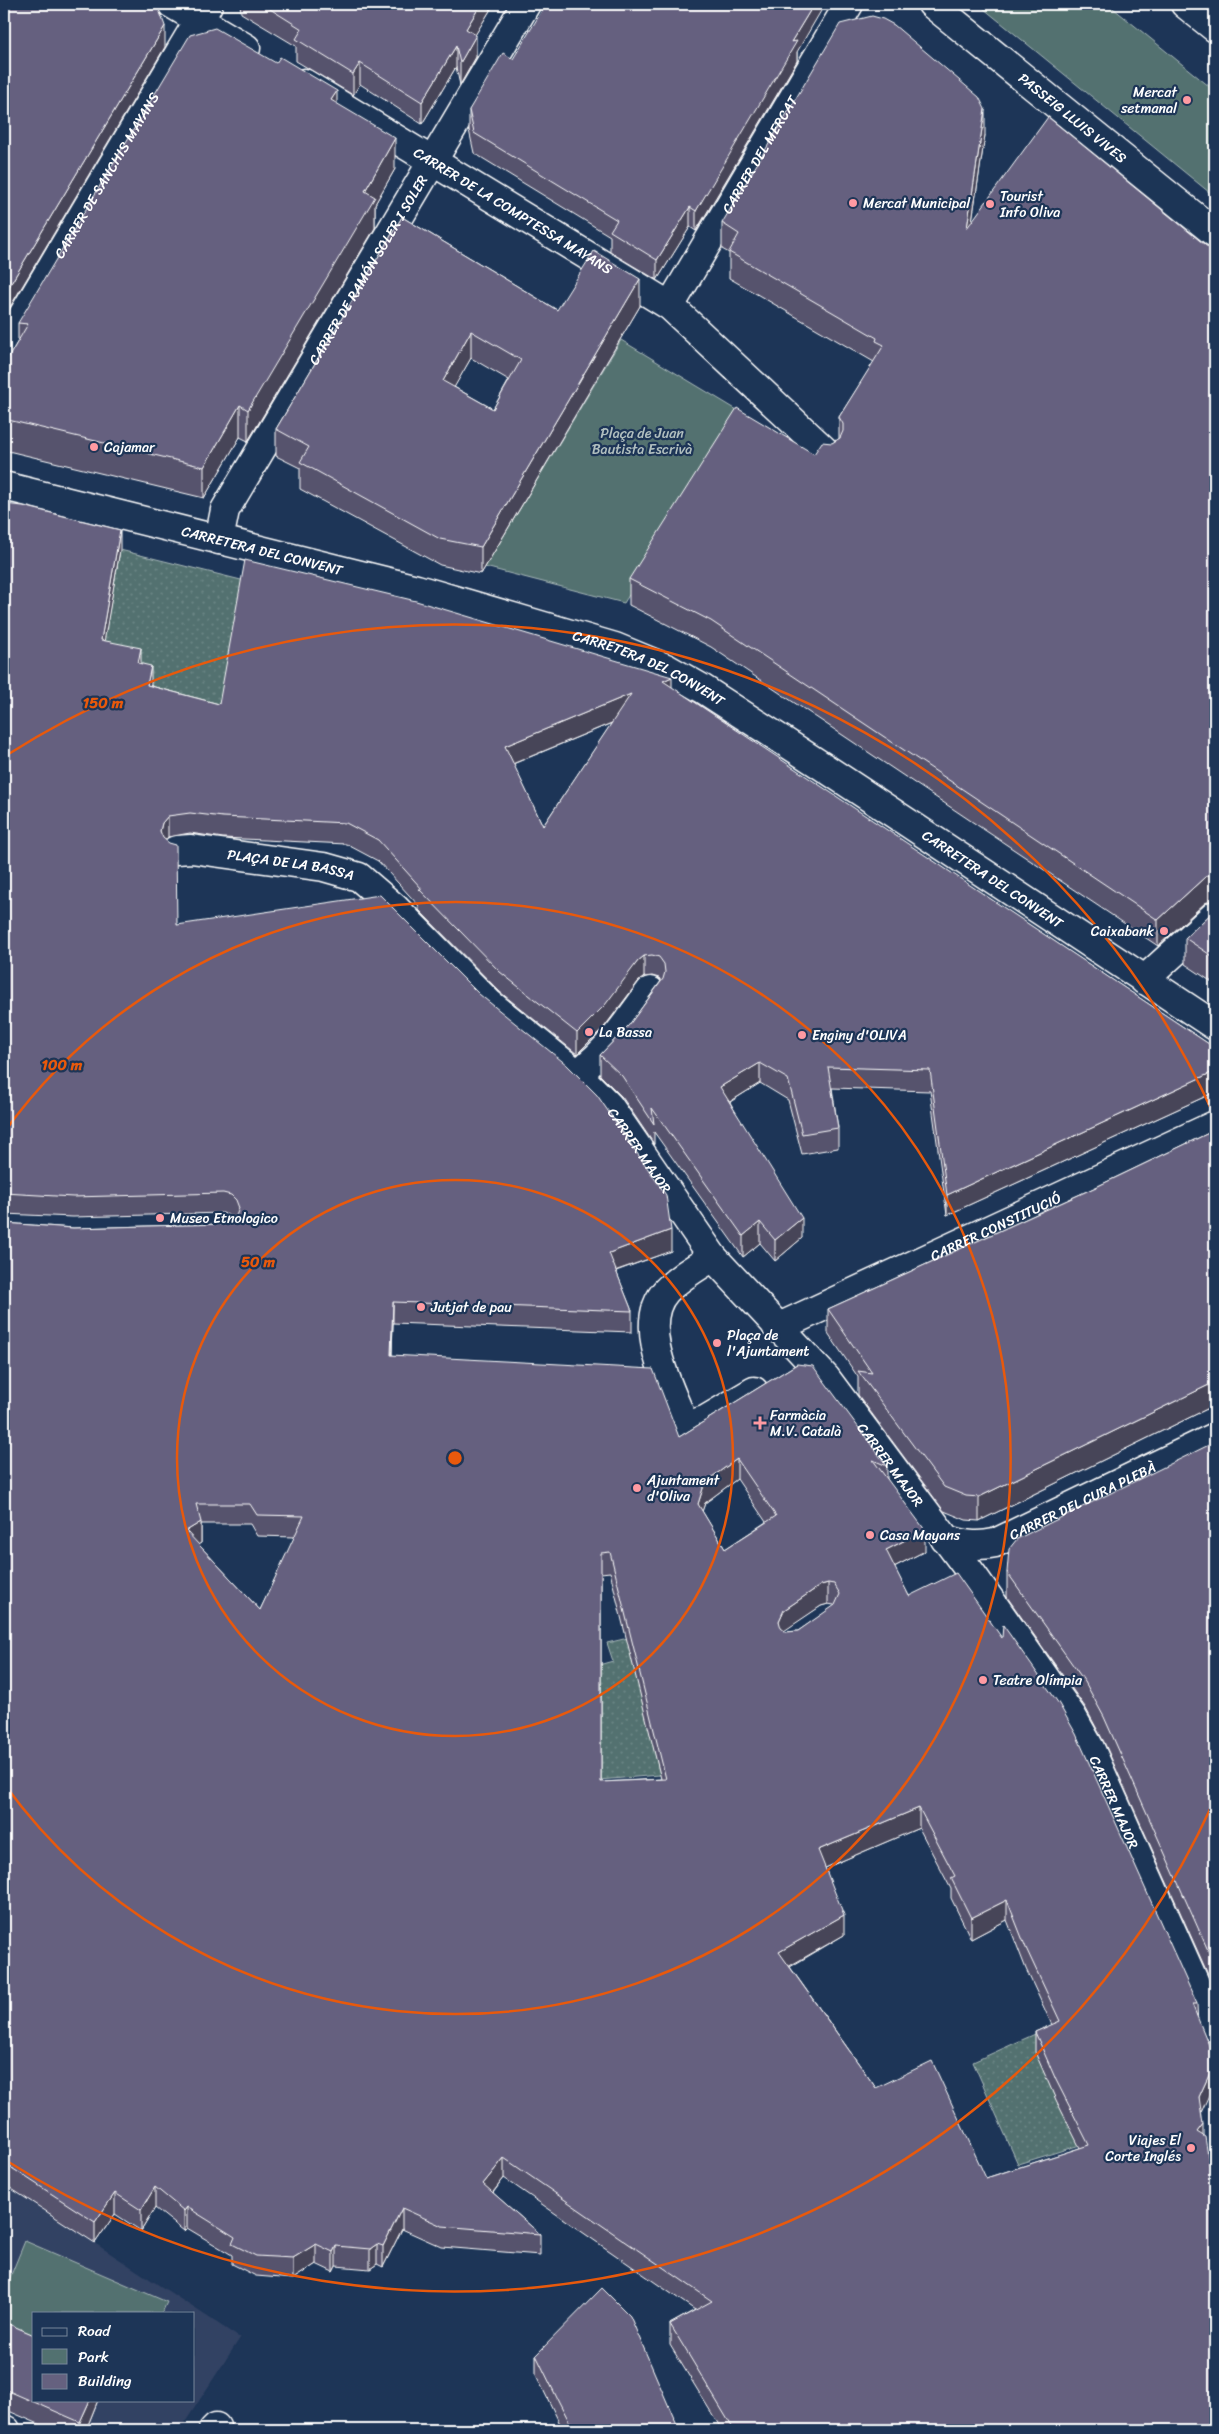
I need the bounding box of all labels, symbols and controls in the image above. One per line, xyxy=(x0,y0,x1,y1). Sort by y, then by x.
street label: PASSEIG LLUIS VIVES xyxy=(1013,66,1133,170)
place label: Mercat setmanal xyxy=(1120,80,1178,121)
street label: CARRER DE SANCHIS MAYANS xyxy=(47,87,166,263)
street label: CARRER DEL MERCAT xyxy=(715,90,805,219)
marker: Mercat setmanal xyxy=(1181,94,1193,106)
street label: CARRER DE LA COMPTESSA MAYANS xyxy=(408,140,618,281)
street label: CARRER DE RAMÓN SOLER I SOLER xyxy=(302,170,434,370)
place label: Tourist Info Oliva xyxy=(999,184,1060,225)
place label: Mercat Municipal xyxy=(863,191,971,216)
marker: Mercat Municipal xyxy=(847,197,859,209)
marker: Tourist Info Oliva xyxy=(984,198,996,210)
park label: Plaça de Juan Bautista Escrivà xyxy=(592,421,692,462)
place label: Cajamar xyxy=(104,435,156,460)
marker: Cajamar xyxy=(88,441,100,453)
street label: CARRETERA DEL CONVENT xyxy=(179,518,346,583)
street label: CARRETERA DEL CONVENT xyxy=(570,623,731,713)
text: 150 m xyxy=(83,690,124,716)
street label: CARRETERA DEL CONVENT xyxy=(917,823,1069,936)
street label: PLAÇA DE LA BASSA xyxy=(226,842,357,888)
place label: Caixabank xyxy=(1091,919,1155,944)
marker: Caixabank xyxy=(1158,925,1170,937)
place label: La Bassa xyxy=(599,1020,652,1045)
place label: Enginy d'OLIVA xyxy=(812,1023,907,1048)
marker: La Bassa xyxy=(583,1026,595,1038)
marker: Enginy d'OLIVA xyxy=(796,1029,808,1041)
text: 100 m xyxy=(42,1052,83,1078)
street label: CARRER MAJOR xyxy=(601,1102,678,1199)
street label: CARRER CONSTITUCIÓ xyxy=(926,1185,1066,1268)
place label: Museo Etnologico xyxy=(170,1206,278,1231)
marker: Museo Etnologico xyxy=(154,1212,166,1224)
text: 50 m xyxy=(241,1249,276,1275)
place label: Jutjat de pau xyxy=(430,1295,512,1320)
marker: Jutjat de pau xyxy=(415,1301,427,1313)
place label: Plaça de l'Ajuntament xyxy=(727,1323,809,1364)
marker: Plaça de l'Ajuntament xyxy=(711,1337,723,1349)
place label: Farmàcia M.V. Català xyxy=(770,1403,841,1444)
marker: Farmàcia M.V. Català xyxy=(754,1417,766,1429)
street label: CARRER MAJOR xyxy=(851,1417,931,1513)
centre of rings xyxy=(446,1449,464,1467)
street label: CARRER DEL CURA PLEBÀ xyxy=(1005,1455,1160,1547)
place label: Ajuntament d'Oliva xyxy=(646,1468,720,1509)
marker: Ajuntament d'Oliva xyxy=(631,1482,643,1494)
place label: Casa Mayans xyxy=(880,1523,961,1548)
marker: Casa Mayans xyxy=(864,1529,876,1541)
place label: Teatre Olímpia xyxy=(993,1668,1083,1693)
marker: Teatre Olímpia xyxy=(977,1674,989,1686)
street label: CARRER MAJOR xyxy=(1082,1751,1146,1853)
place label: Viajes El Corte Inglés xyxy=(1105,2128,1182,2169)
marker: Viajes El Corte Inglés xyxy=(1185,2142,1197,2154)
legend xyxy=(32,2312,195,2402)
text: Road xyxy=(78,2318,111,2344)
text: Park xyxy=(78,2344,109,2370)
text: Building xyxy=(78,2368,132,2394)

